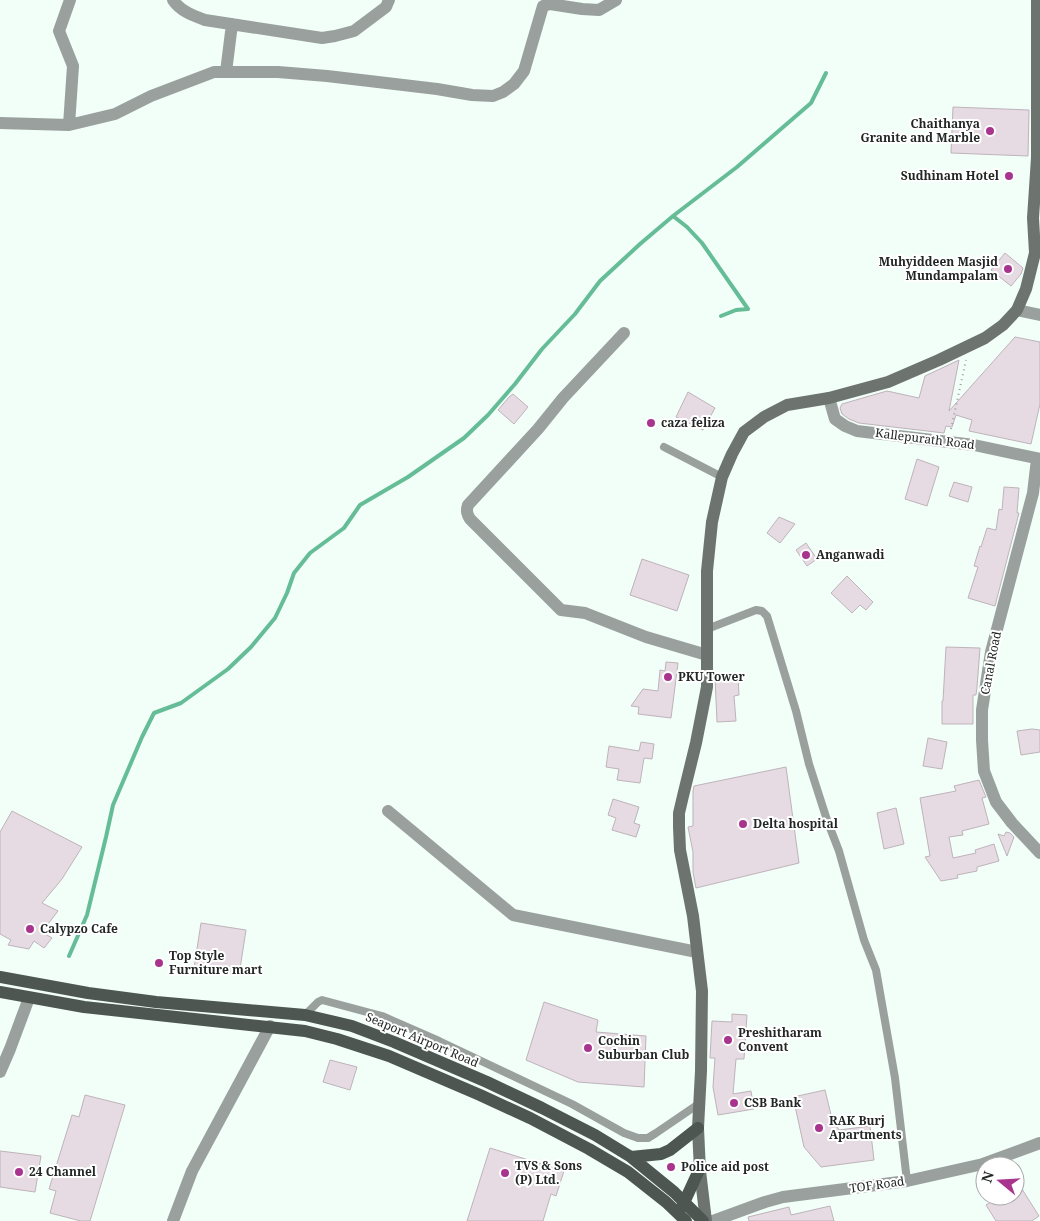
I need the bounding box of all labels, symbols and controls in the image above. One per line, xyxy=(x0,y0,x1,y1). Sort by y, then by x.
place label: Chaithanya Granite and Marble xyxy=(861,115,980,146)
marker: Chaithanya Granite and Marble xyxy=(984,125,996,137)
place label: Sudhinam Hotel xyxy=(901,167,1000,184)
marker: Sudhinam Hotel xyxy=(1003,170,1015,182)
place label: Muhyiddeen Masjid Mundampalam xyxy=(879,253,998,284)
marker: Muhyiddeen Masjid Mundampalam xyxy=(1002,263,1014,275)
place label: caza feliza xyxy=(661,414,725,431)
marker: caza feliza xyxy=(645,417,657,429)
street label: Kallepurath Road xyxy=(874,424,976,453)
place label: Anganwadi xyxy=(816,546,885,563)
marker: Anganwadi xyxy=(800,549,812,561)
street label: Canal Road xyxy=(976,629,1005,696)
place label: PKU Tower xyxy=(678,668,745,685)
marker: PKU Tower xyxy=(662,671,674,683)
place label: Delta hospital xyxy=(753,815,839,832)
marker: Delta hospital xyxy=(737,818,749,830)
place label: Calypzo Cafe xyxy=(40,920,118,937)
marker: Calypzo Cafe xyxy=(24,923,36,935)
place label: Top Style Furniture mart xyxy=(169,947,262,978)
marker: Top Style Furniture mart xyxy=(153,957,165,969)
street label: Seaport Airport Road xyxy=(363,1008,482,1071)
place label: Preshitharam Convent xyxy=(738,1024,822,1055)
place label: Cochin Suburban Club xyxy=(598,1032,689,1063)
marker: Preshitharam Convent xyxy=(722,1034,734,1046)
marker: Cochin Suburban Club xyxy=(582,1042,594,1054)
place label: CSB Bank xyxy=(744,1094,801,1111)
marker: CSB Bank xyxy=(728,1097,740,1109)
place label: RAK Burj Apartments xyxy=(829,1112,902,1143)
marker: RAK Burj Apartments xyxy=(813,1122,825,1134)
north arrow xyxy=(975,1156,1025,1206)
place label: TVS & Sons (P) Ltd. xyxy=(515,1157,582,1188)
place label: Police aid post xyxy=(681,1158,769,1175)
marker: Police aid post xyxy=(665,1161,677,1173)
place label: 24 Channel xyxy=(29,1163,97,1180)
marker: 24 Channel xyxy=(13,1166,25,1178)
marker: TVS & Sons (P) Ltd. xyxy=(499,1167,511,1179)
text: N xyxy=(976,1169,998,1185)
street label: TOF Road xyxy=(848,1172,906,1197)

